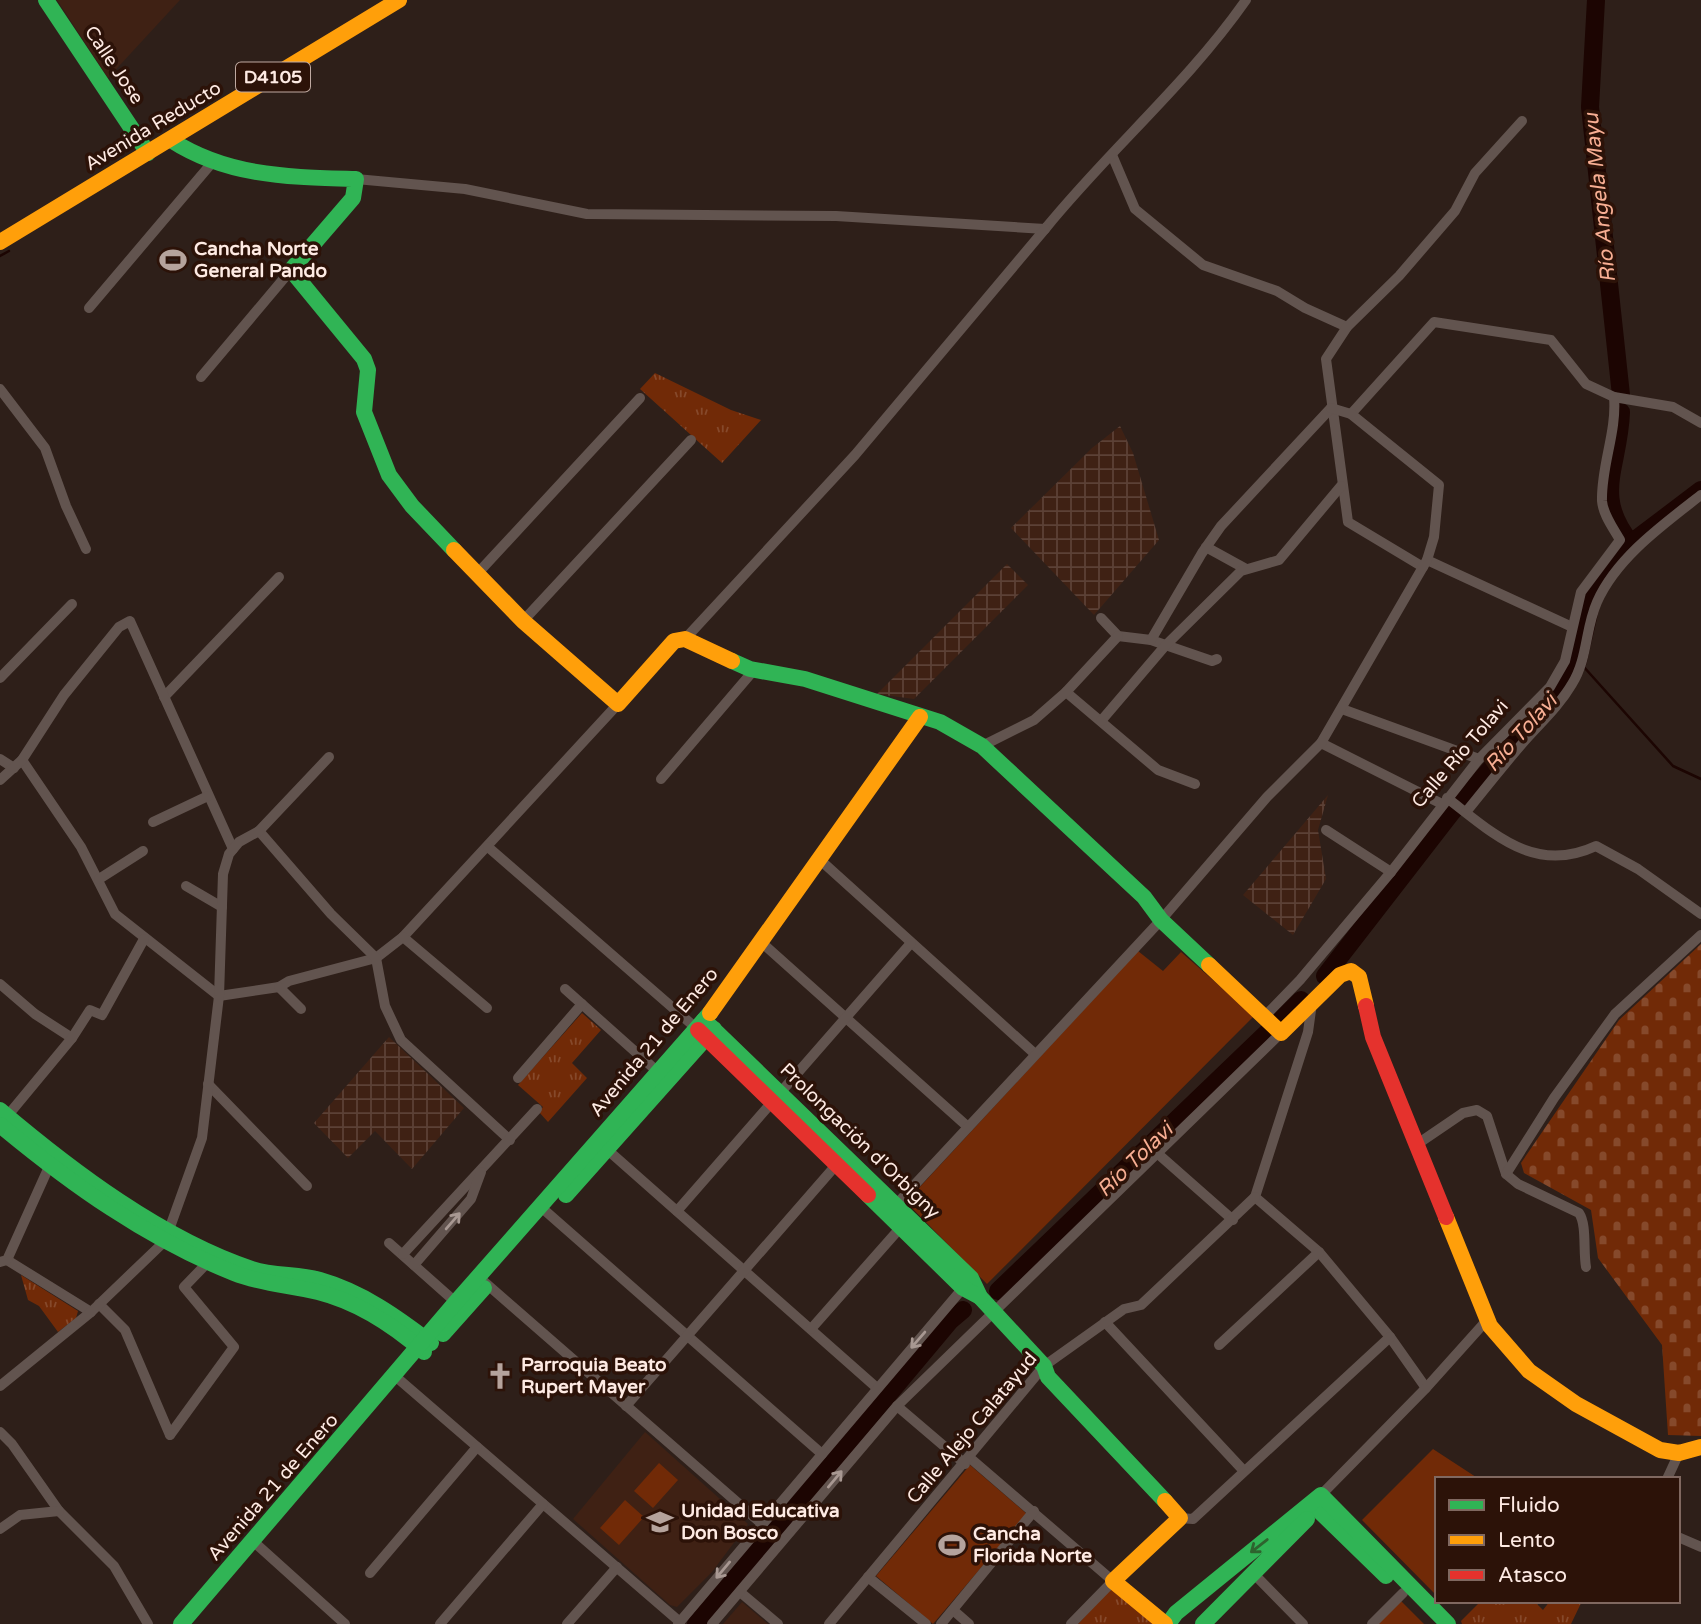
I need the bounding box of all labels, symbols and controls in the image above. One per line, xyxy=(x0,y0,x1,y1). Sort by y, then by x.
street label: Calle Jose xyxy=(80,22,148,108)
road number: D4105 xyxy=(236,62,310,92)
street label: Avenida Reducto xyxy=(81,77,225,175)
water label: Río Angela Mayu xyxy=(1579,111,1621,284)
place label: Cancha Norte General Pando xyxy=(194,238,327,282)
sports icon: Cancha Norte General Pando xyxy=(158,245,188,275)
water label: Río Tolavi xyxy=(1480,687,1564,777)
street label: Calle Río Tolavi xyxy=(1407,696,1513,812)
street label: Avenida 21 de Enero xyxy=(585,963,723,1121)
street label: Prolongación d'Orbigny xyxy=(776,1059,944,1223)
water label: Río Tolavi xyxy=(1092,1116,1180,1202)
one-way arrow xyxy=(445,1212,461,1230)
one-way arrow xyxy=(910,1331,926,1349)
street label: Calle Alejo Calatayud xyxy=(902,1348,1042,1508)
place label: Parroquia Beato Rupert Mayer xyxy=(521,1354,667,1399)
church icon: Parroquia Beato Rupert Mayer xyxy=(485,1361,515,1391)
street label: Avenida 21 de Enero xyxy=(203,1409,343,1565)
one-way arrow xyxy=(827,1470,843,1488)
legend xyxy=(1435,1477,1680,1603)
text: Fluido xyxy=(1498,1493,1560,1518)
place label: Unidad Educativa Don Bosco xyxy=(681,1500,840,1544)
school or university icon: Unidad Educativa Don Bosco xyxy=(645,1507,675,1537)
place label: Cancha Florida Norte xyxy=(973,1523,1092,1567)
text: Lento xyxy=(1498,1528,1555,1553)
sports icon: Cancha Florida Norte xyxy=(937,1530,967,1560)
one-way arrow xyxy=(1250,1539,1268,1554)
one-way arrow xyxy=(716,1560,731,1578)
text: Atasco xyxy=(1498,1563,1567,1588)

